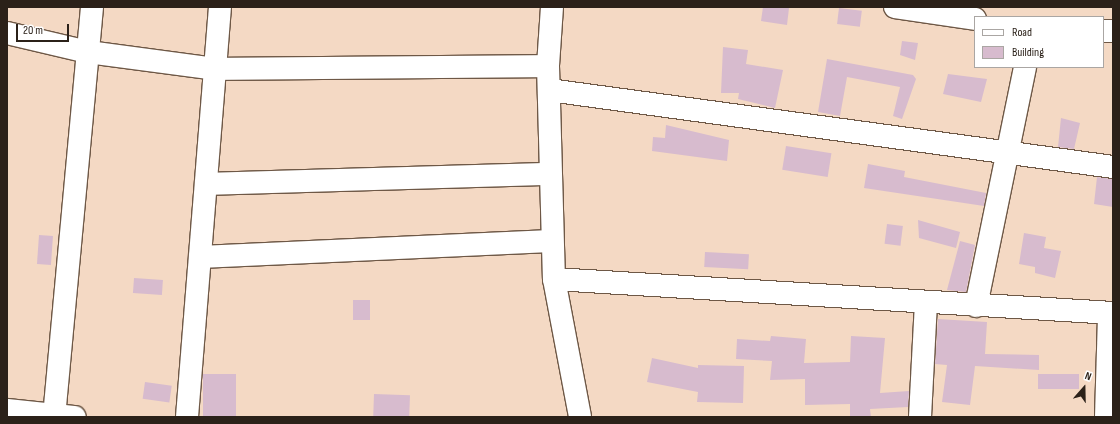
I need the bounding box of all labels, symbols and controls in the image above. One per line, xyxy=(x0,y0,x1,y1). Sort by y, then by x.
scale bar xyxy=(18,16,71,42)
legend xyxy=(974,16,1104,68)
text: 20 m xyxy=(23,23,43,38)
text: Road xyxy=(1012,25,1032,40)
text: Building xyxy=(1012,45,1044,60)
north arrow xyxy=(1064,368,1104,408)
text: N xyxy=(1083,369,1093,383)

